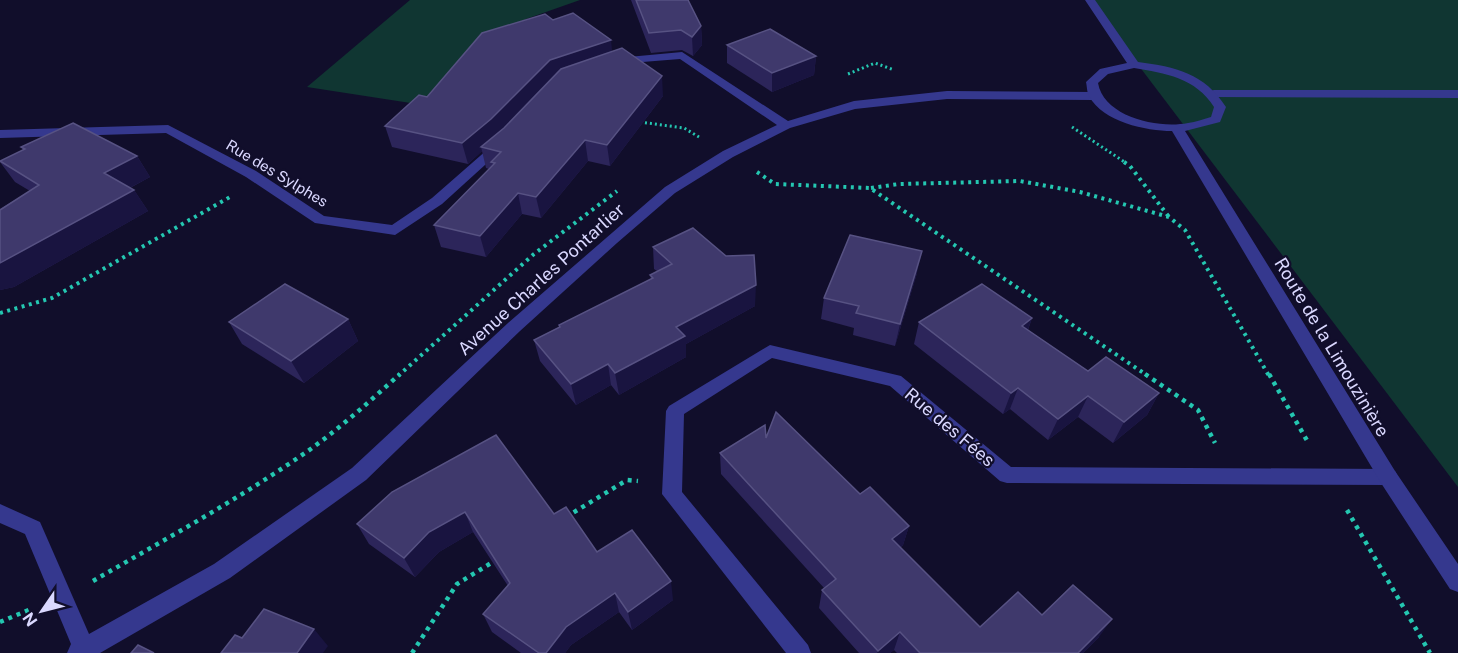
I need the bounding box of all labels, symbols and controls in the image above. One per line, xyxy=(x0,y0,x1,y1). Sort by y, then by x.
street label: Rue des Sylphes xyxy=(223,136,331,210)
street label: Avenue Charles Pontarlier xyxy=(453,199,629,359)
street label: Route de la Limouzinière xyxy=(1270,254,1394,440)
street label: Rue des Fées xyxy=(901,383,999,471)
north arrow xyxy=(12,581,72,641)
text: N xyxy=(19,609,41,630)

